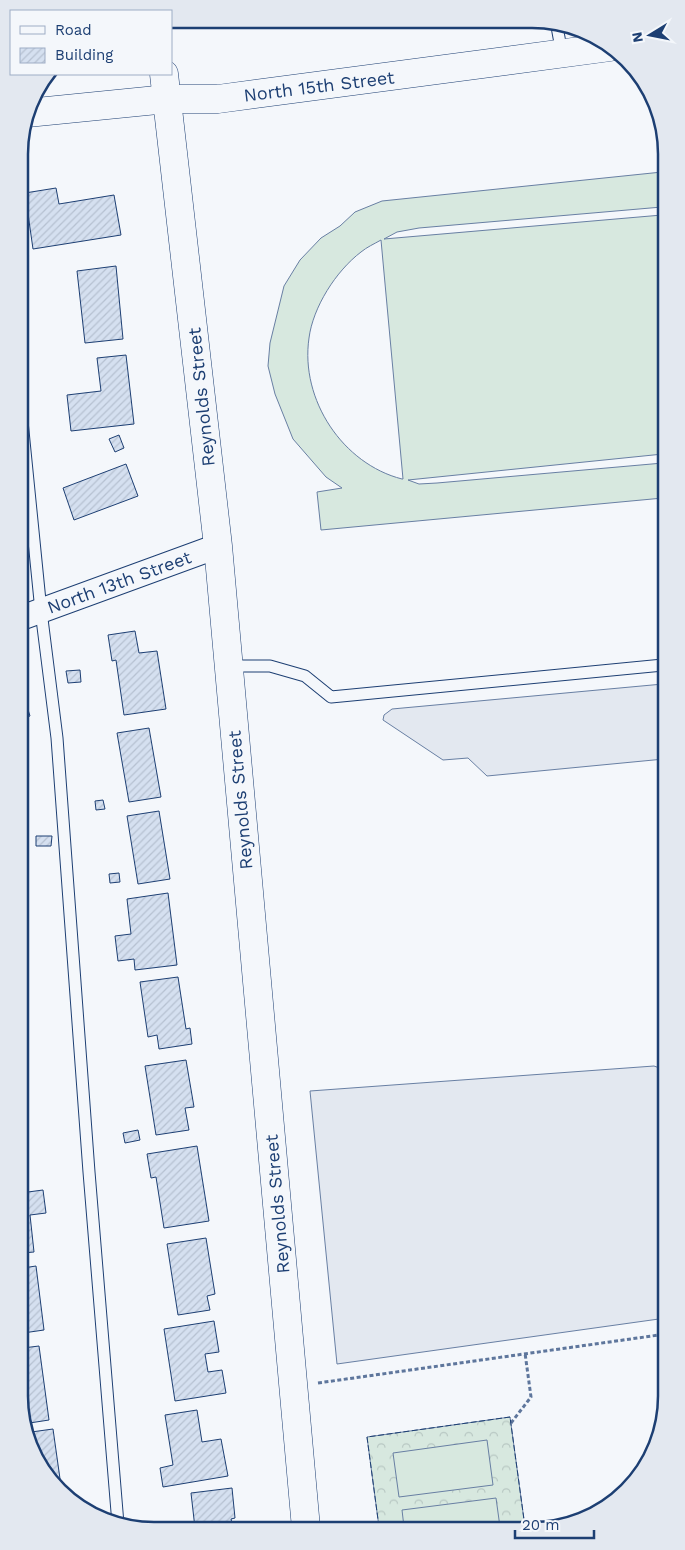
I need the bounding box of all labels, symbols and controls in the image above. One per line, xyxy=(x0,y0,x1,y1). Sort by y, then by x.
legend xyxy=(10,10,172,75)
north arrow xyxy=(625,10,675,60)
text: Road xyxy=(55,21,92,39)
text: N xyxy=(628,31,646,44)
text: Building xyxy=(55,46,113,64)
street label: North 15th Street xyxy=(242,66,396,106)
street label: Reynolds Street xyxy=(183,326,219,467)
street label: North 13th Street xyxy=(44,546,194,618)
street label: Reynolds Street xyxy=(223,729,257,870)
street label: Reynolds Street xyxy=(260,1133,294,1274)
scale bar xyxy=(515,1508,594,1540)
text: 20 m xyxy=(522,1516,560,1534)

